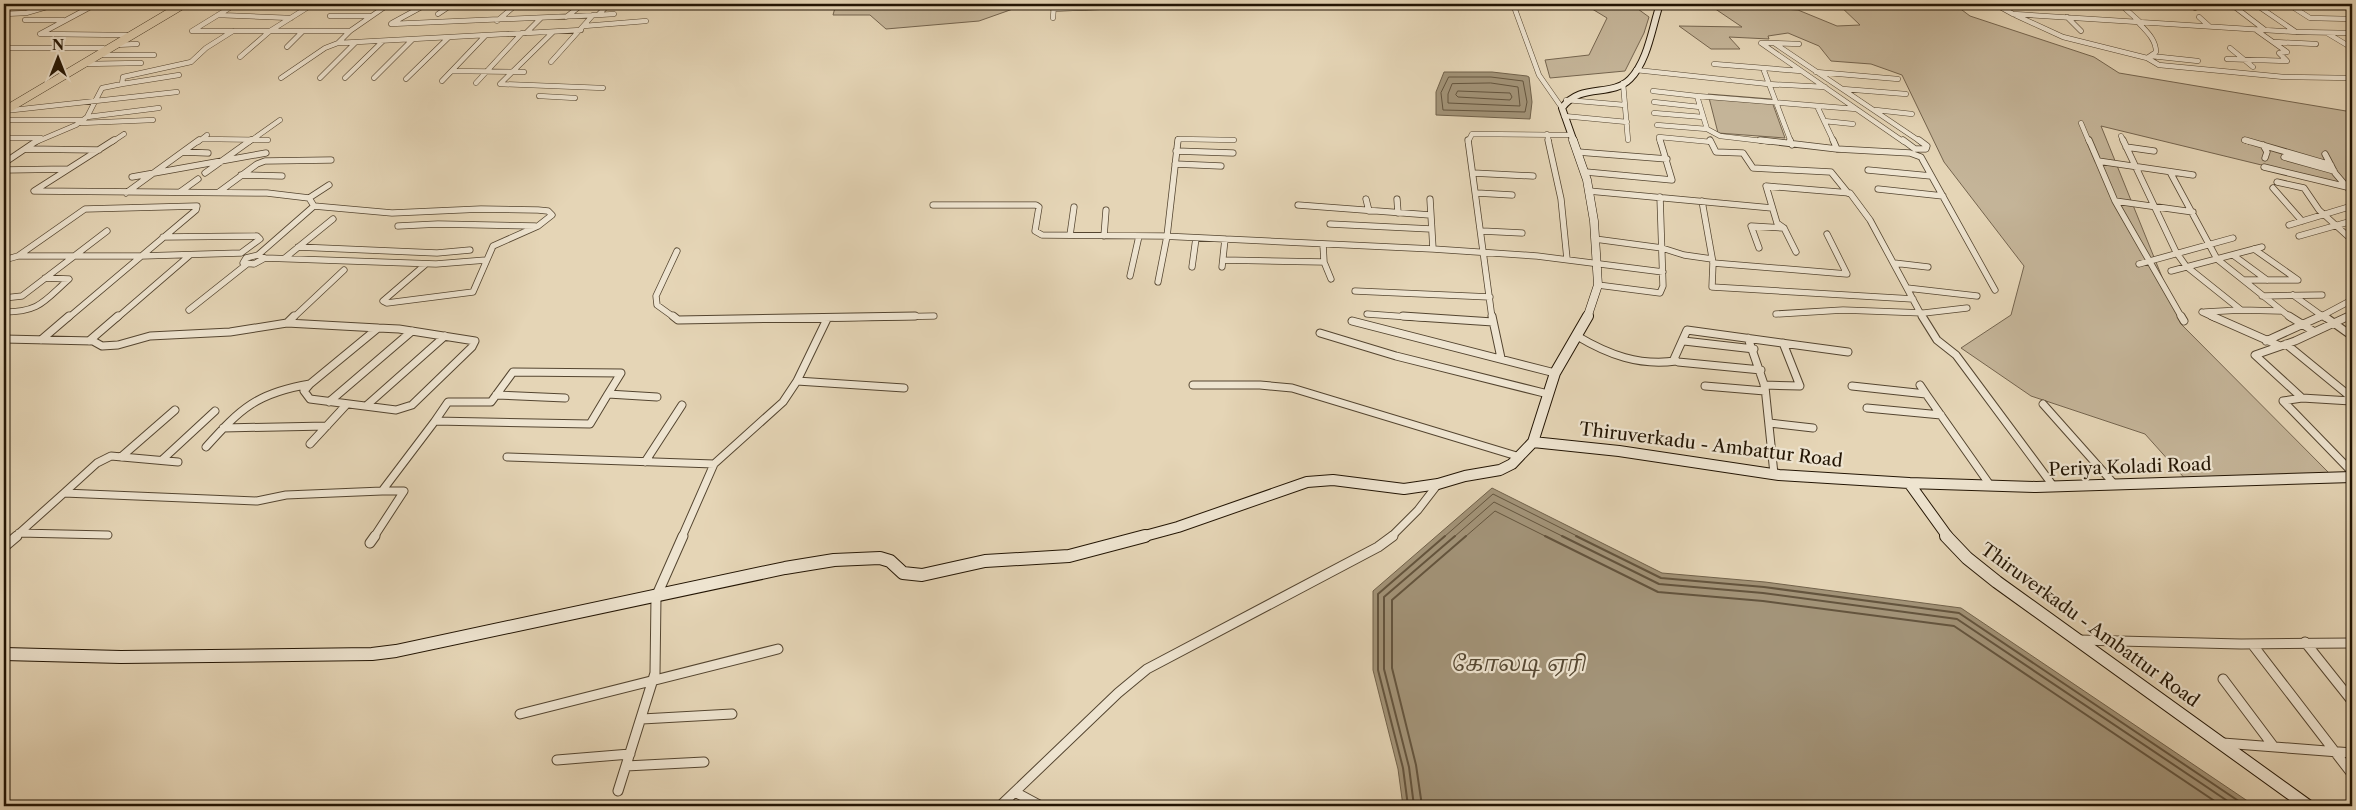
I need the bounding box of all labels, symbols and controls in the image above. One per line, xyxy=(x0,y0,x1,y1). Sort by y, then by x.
north arrow xyxy=(32,32,82,82)
text: N xyxy=(52,36,64,54)
street label: Thiruverkadu - Ambattur Road xyxy=(1578,418,1844,472)
street label: Periya Koladi Road xyxy=(2048,453,2212,481)
street label: Thiruverkadu - Ambattur Road xyxy=(1976,538,2204,712)
water label: கோலடி ஏரி xyxy=(1452,650,1586,678)

